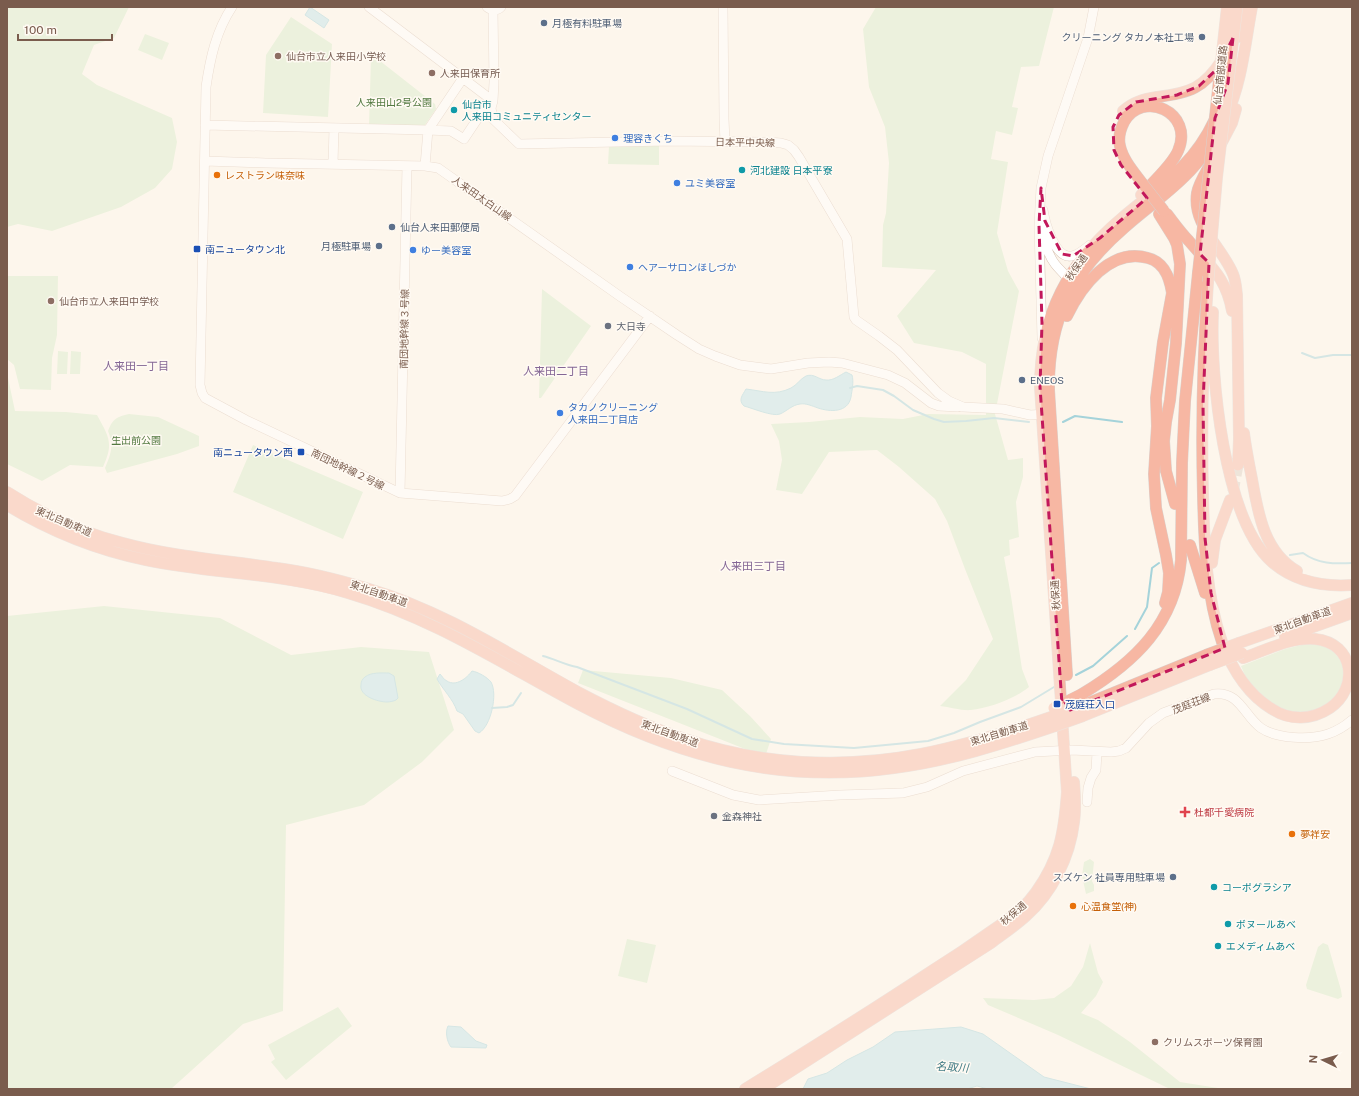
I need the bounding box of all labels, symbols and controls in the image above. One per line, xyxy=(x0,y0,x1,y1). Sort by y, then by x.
scale bar xyxy=(18,16,112,42)
place label: 月極有料駐車場 xyxy=(552,17,622,29)
marker: 月極有料駐車場 xyxy=(539,18,549,28)
text: 100 m xyxy=(24,23,57,37)
place label: クリーニング タカノ本社工場 xyxy=(1062,31,1194,43)
marker: クリーニング タカノ本社工場 xyxy=(1197,32,1207,42)
street label: 仙台南部道路 xyxy=(1211,45,1229,105)
place label: 仙台市立人来田小学校 xyxy=(286,50,386,62)
marker: 仙台市立人来田小学校 xyxy=(273,51,283,61)
place label: 人来田保育所 xyxy=(440,67,500,79)
marker: 人来田保育所 xyxy=(427,68,437,78)
park label: 人来田山2号公園 xyxy=(356,96,432,108)
place label: 仙台市 人来田コミュニティセンター xyxy=(462,98,591,122)
marker: 仙台市 人来田コミュニティセンター xyxy=(449,105,459,115)
place label: 理容きくち xyxy=(623,132,673,144)
marker: 理容きくち xyxy=(610,133,620,143)
street label: 日本平中央線 xyxy=(715,135,775,149)
place label: 河北建設 日本平寮 xyxy=(750,164,832,176)
marker: 河北建設 日本平寮 xyxy=(737,165,747,175)
place label: レストラン味奈味 xyxy=(225,169,305,181)
marker: レストラン味奈味 xyxy=(212,170,222,180)
street label: 人来田太白山線 xyxy=(450,173,514,223)
place label: ユミ美容室 xyxy=(685,177,735,189)
marker: ユミ美容室 xyxy=(672,178,682,188)
place label: 仙台人来田郵便局 xyxy=(400,221,480,233)
marker: 仙台人来田郵便局 xyxy=(387,222,397,232)
place label: 月極駐車場 xyxy=(321,240,371,252)
marker: 月極駐車場 xyxy=(374,241,384,251)
place label: 南ニュータウン北 xyxy=(205,243,285,255)
marker: 南ニュータウン北 xyxy=(192,244,202,254)
place label: ゆー美容室 xyxy=(421,244,471,256)
marker: ゆー美容室 xyxy=(408,245,418,255)
street label: 秋保通 xyxy=(1062,251,1090,283)
place label: ヘアーサロンほしづか xyxy=(638,261,737,273)
marker: ヘアーサロンほしづか xyxy=(625,262,635,272)
street label: 南団地幹線３号線 xyxy=(397,289,411,369)
place label: 仙台市立人来田中学校 xyxy=(59,295,159,307)
marker: 仙台市立人来田中学校 xyxy=(46,296,56,306)
place label: 大日寺 xyxy=(616,320,646,332)
marker: 大日寺 xyxy=(603,321,613,331)
district label: 人来田一丁目 xyxy=(103,360,169,372)
district label: 人来田二丁目 xyxy=(523,365,589,377)
place label: ENEOS xyxy=(1030,374,1064,386)
marker: ENEOS xyxy=(1017,375,1027,385)
place label: タカノクリーニング 人来田二丁目店 xyxy=(568,401,658,425)
marker: タカノクリーニング 人来田二丁目店 xyxy=(555,408,565,418)
park label: 生出前公園 xyxy=(111,434,161,446)
place label: 南ニュータウン西 xyxy=(213,446,293,458)
street label: 南団地幹線２号線 xyxy=(309,446,387,492)
marker: 南ニュータウン西 xyxy=(296,447,306,457)
street label: 東北自動車道 xyxy=(34,504,94,538)
district label: 人来田三丁目 xyxy=(720,560,786,572)
street label: 東北自動車道 xyxy=(349,578,409,608)
street label: 秋保通 xyxy=(1048,580,1062,610)
street label: 東北自動車道 xyxy=(1272,604,1332,636)
street label: 茂庭荘線 xyxy=(1170,690,1212,716)
place label: 茂庭荘入口 xyxy=(1065,698,1115,710)
marker: 茂庭荘入口 xyxy=(1052,699,1062,709)
street label: 東北自動車道 xyxy=(640,717,700,749)
street label: 東北自動車道 xyxy=(969,718,1029,748)
marker: 杜都千愛病院 xyxy=(1179,806,1191,818)
place label: 杜都千愛病院 xyxy=(1194,806,1254,818)
place label: 金森神社 xyxy=(722,810,762,822)
marker: 金森神社 xyxy=(709,811,719,821)
place label: 夢祥安 xyxy=(1300,828,1330,840)
marker: 夢祥安 xyxy=(1287,829,1297,839)
place label: スズケン 社員専用駐車場 xyxy=(1053,871,1165,883)
marker: スズケン 社員専用駐車場 xyxy=(1168,872,1178,882)
place label: コーポグラシア xyxy=(1222,881,1292,893)
marker: コーポグラシア xyxy=(1209,882,1219,892)
street label: 秋保通 xyxy=(998,899,1028,927)
place label: 心温食堂(神) xyxy=(1081,900,1137,912)
marker: 心温食堂(神) xyxy=(1068,901,1078,911)
place label: ボヌールあべ xyxy=(1236,918,1296,930)
marker: ボヌールあべ xyxy=(1223,919,1233,929)
place label: エメディムあべ xyxy=(1226,940,1295,952)
marker: エメディムあべ xyxy=(1213,941,1223,951)
place label: クリムスポーツ保育園 xyxy=(1163,1036,1263,1048)
marker: クリムスポーツ保育園 xyxy=(1150,1037,1160,1047)
north arrow xyxy=(1303,1040,1343,1080)
text: N xyxy=(1307,1054,1319,1064)
water label: 名取川 xyxy=(935,1060,970,1074)

